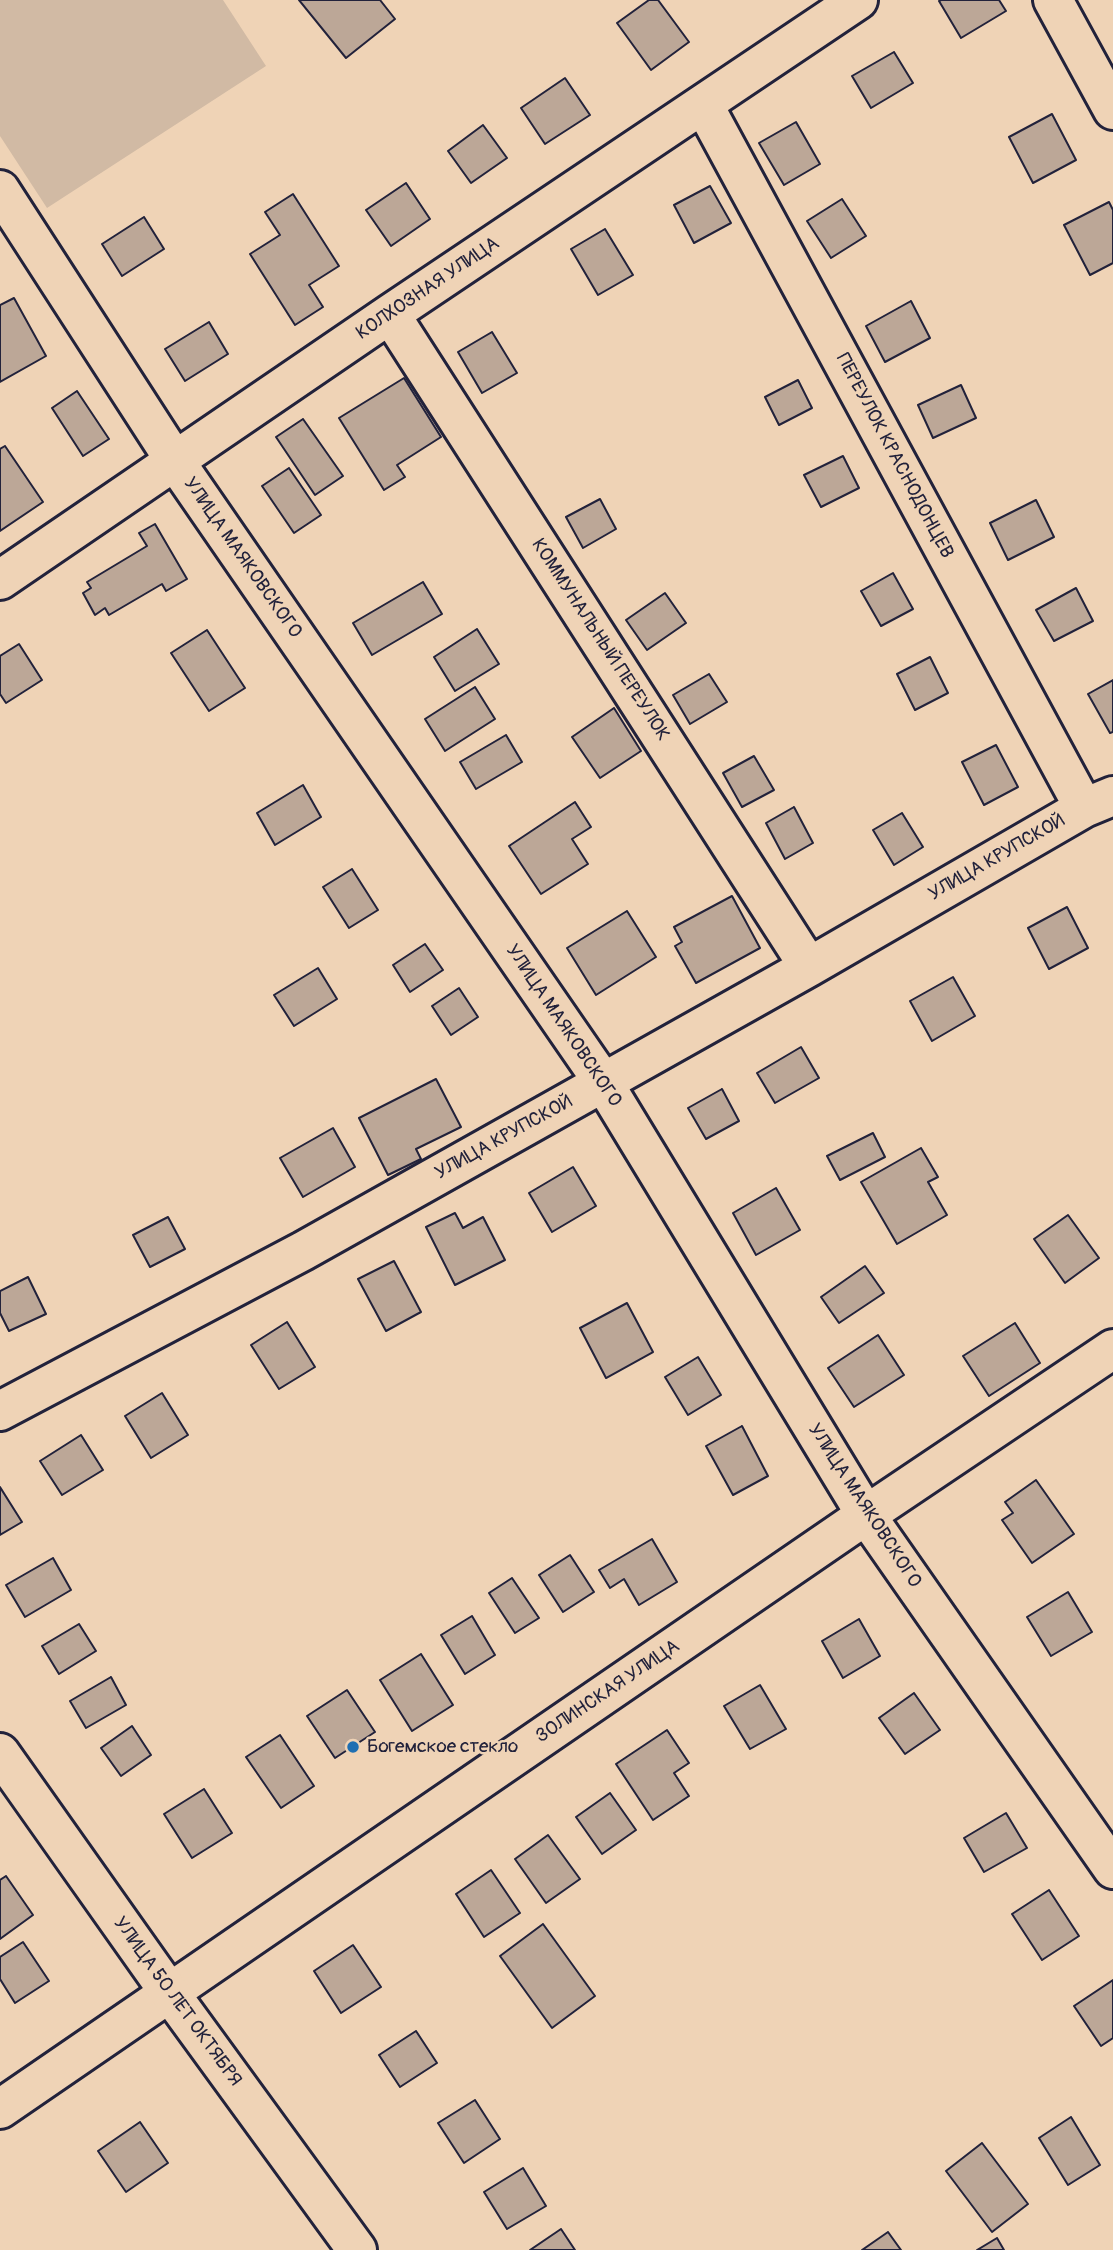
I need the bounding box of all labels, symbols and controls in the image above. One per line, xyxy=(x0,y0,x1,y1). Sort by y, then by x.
street label: КОЛХОЗНАЯ УЛИЦА xyxy=(352,233,504,345)
street label: ПЕРЕУЛОК КРАСНОДОНЦЕВ xyxy=(830,350,958,562)
street label: УЛИЦА МАЯКОВСКОГО xyxy=(178,473,306,643)
street label: КОММУНАЛЬНЫЙ ПЕРЕУЛОК xyxy=(526,535,674,745)
street label: УЛИЦА КРУПСКОЙ xyxy=(925,810,1069,906)
street label: УЛИЦА МАЯКОВСКОГО xyxy=(500,941,626,1111)
street label: УЛИЦА КРУПСКОЙ xyxy=(431,1091,577,1185)
street label: УЛИЦА МАЯКОВСКОГО xyxy=(802,1420,926,1592)
street label: ЗОЛИНСКАЯ УЛИЦА xyxy=(532,1635,684,1749)
place label: Богемское стекло xyxy=(367,1736,518,1758)
marker: Богемское стекло xyxy=(345,1739,361,1755)
street label: УЛИЦА 50 ЛЕТ ОКТЯБРЯ xyxy=(108,1913,246,2091)

